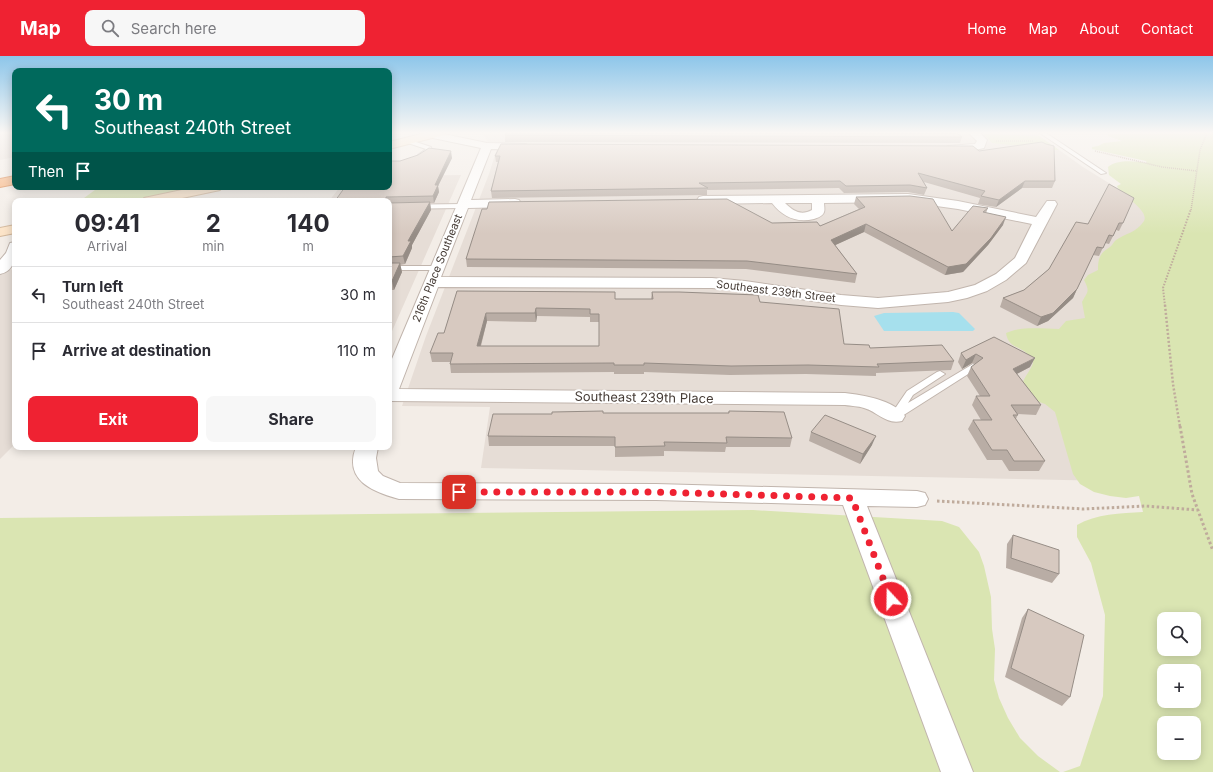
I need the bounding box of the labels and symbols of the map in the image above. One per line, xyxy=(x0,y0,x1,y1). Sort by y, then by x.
street label: 216th Place Southeast xyxy=(409,212,465,324)
street label: Southeast 239th Street xyxy=(716,277,837,305)
street label: Southeast 239th Place xyxy=(574,388,714,406)
pin xyxy=(442,475,476,509)
position arrow xyxy=(870,578,912,620)

